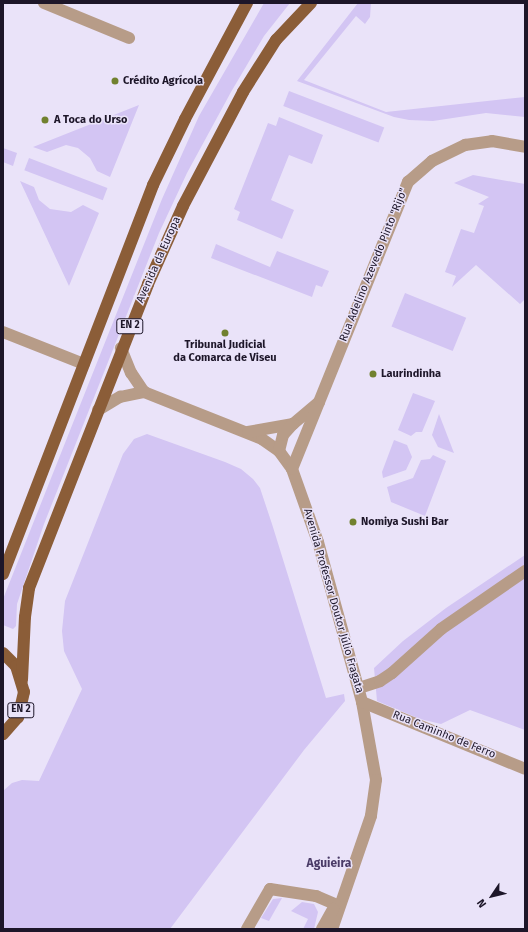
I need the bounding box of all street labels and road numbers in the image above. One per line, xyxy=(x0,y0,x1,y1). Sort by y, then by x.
street label: Rua Adelino Azevedo Pinto "Rijo" xyxy=(337,186,411,344)
street label: Avenida da Europa xyxy=(134,215,184,305)
road number: EN 2 xyxy=(116,318,144,334)
street label: Avenida Professor Doutor Júlio Fragata xyxy=(300,507,366,695)
road number: EN 2 xyxy=(7,702,35,718)
street label: Rua Caminho de Ferro xyxy=(391,708,497,762)

